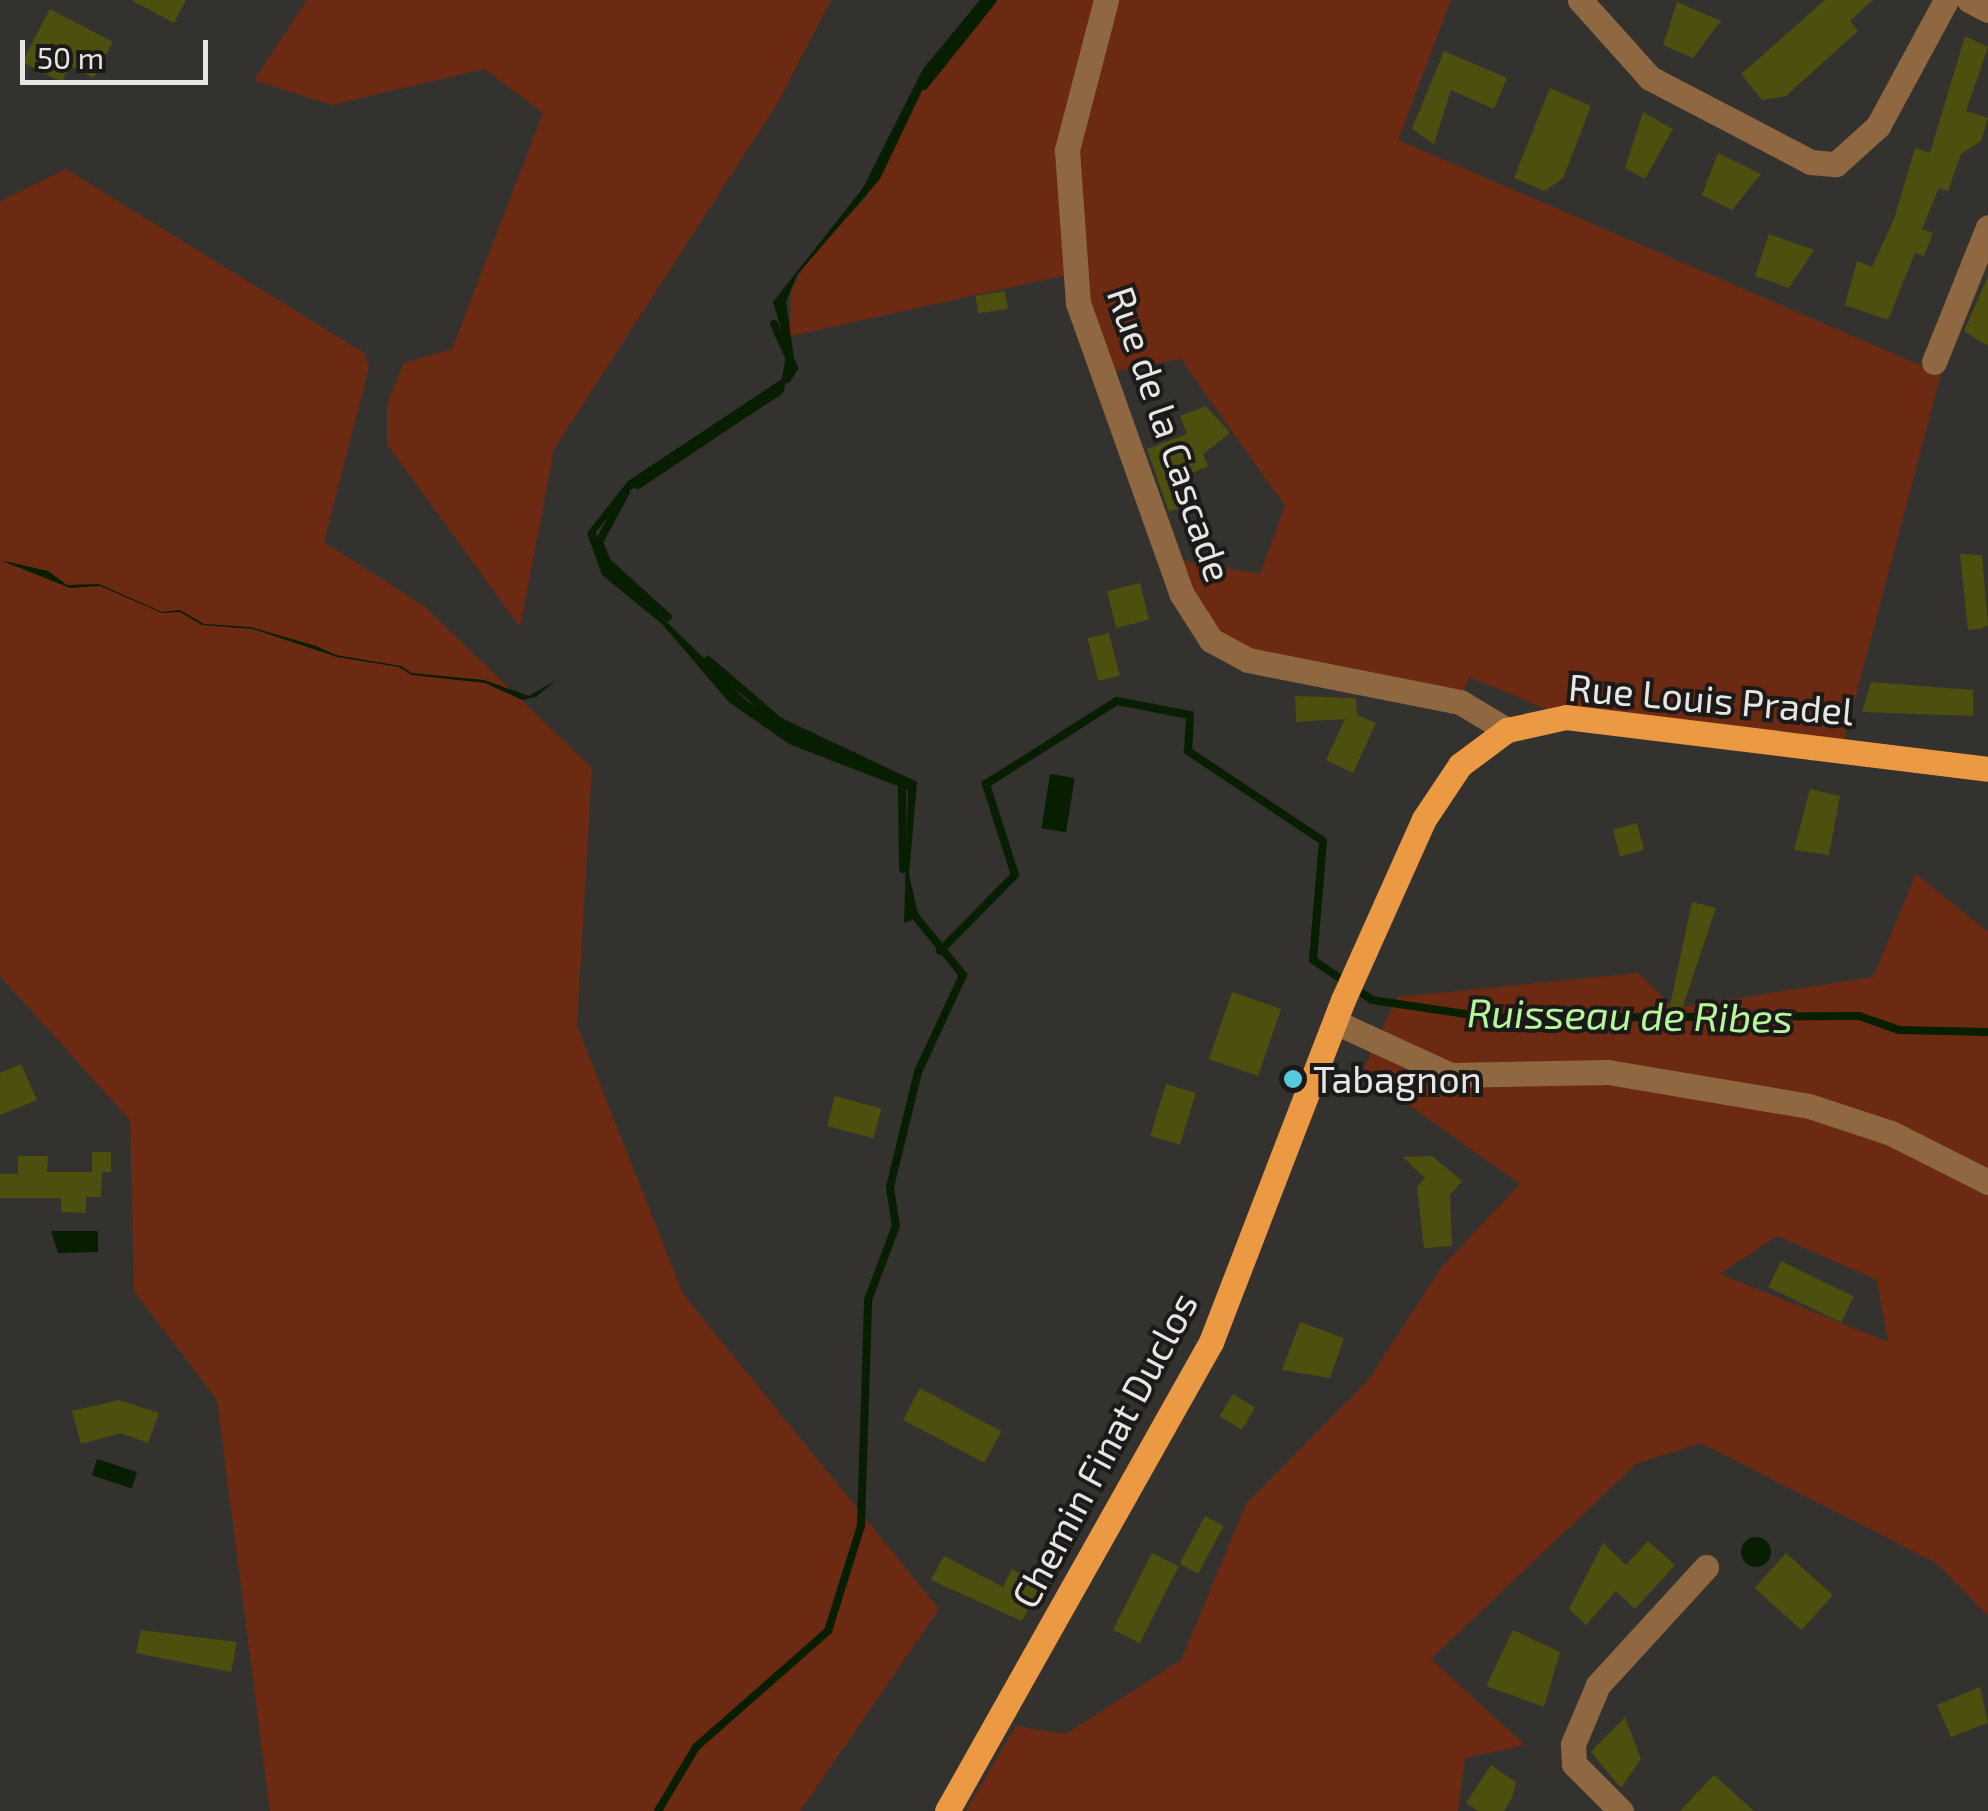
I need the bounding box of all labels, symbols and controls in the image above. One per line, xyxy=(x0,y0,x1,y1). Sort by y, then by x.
scale bar xyxy=(25,20,212,82)
text: 50 m xyxy=(37,39,104,75)
street label: Rue de la Cascade xyxy=(1098,281,1242,587)
street label: Rue Louis Pradel xyxy=(1567,664,1855,734)
water label: Ruisseau de Ribes xyxy=(1467,987,1793,1041)
place label: Tabagnon xyxy=(1313,1056,1482,1102)
marker: Tabagnon xyxy=(1282,1068,1304,1090)
street label: Chemin Finat Duclos xyxy=(1002,1284,1206,1616)

